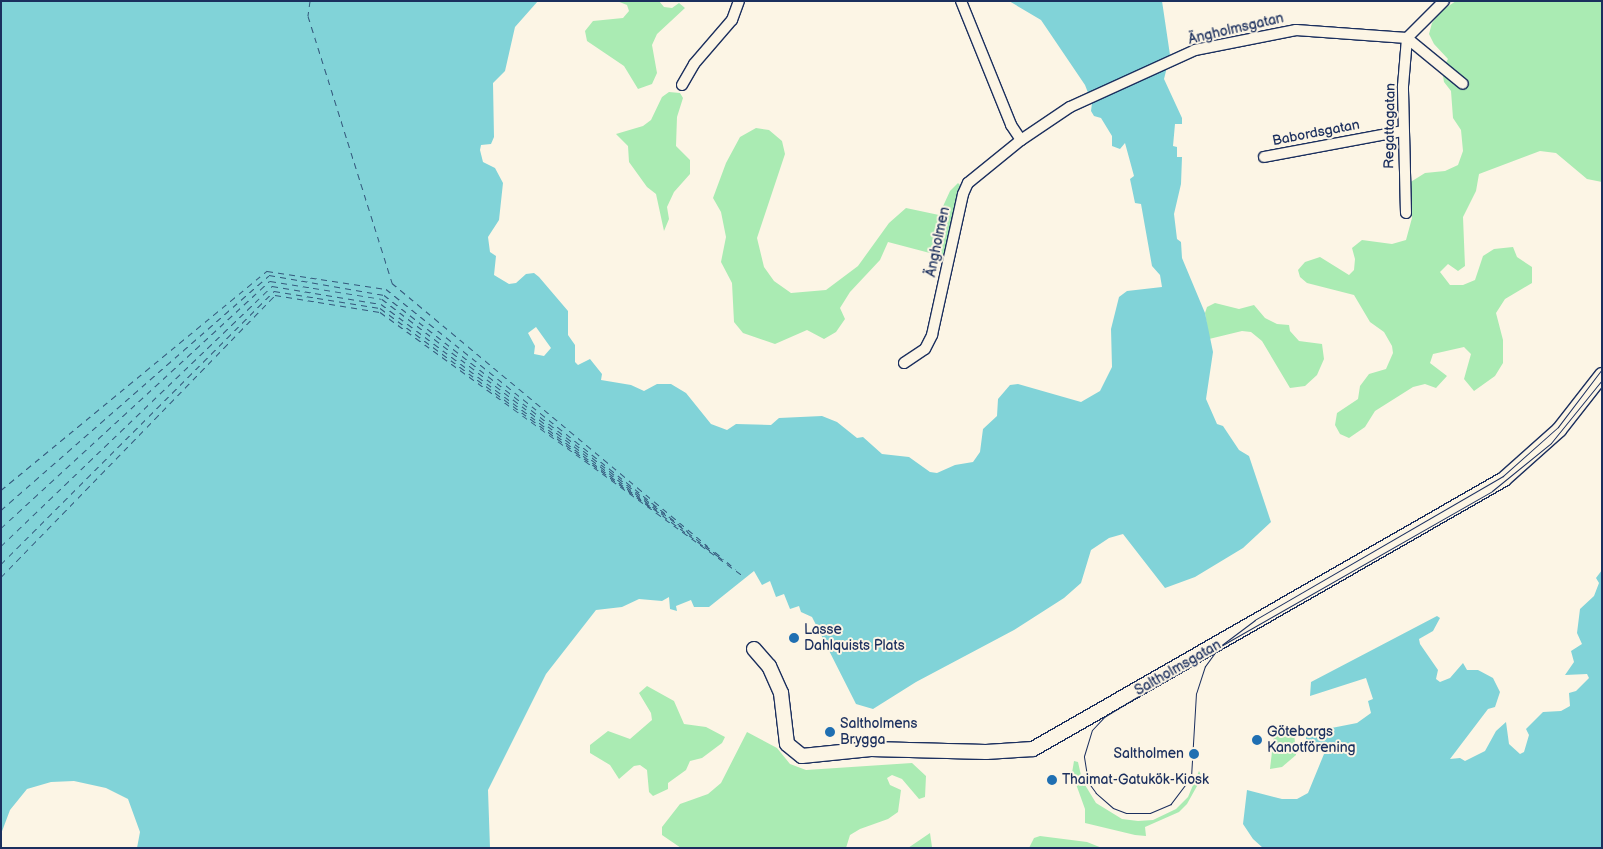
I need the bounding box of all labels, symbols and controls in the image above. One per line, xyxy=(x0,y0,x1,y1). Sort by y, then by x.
street label: Ängholmsgatan xyxy=(1187,10,1285,48)
street label: Regattagatan xyxy=(1381,83,1399,169)
street label: Babordsgatan xyxy=(1271,116,1361,150)
street label: Ängholmen xyxy=(922,206,954,278)
place label: Lasse Dahlquists Plats xyxy=(804,622,905,654)
marker: Lasse Dahlquists Plats xyxy=(788,632,800,644)
street label: Saltholmsgatan xyxy=(1132,637,1224,699)
place label: Saltholmens Brygga xyxy=(840,716,917,749)
place label: Göteborgs Kanotförening xyxy=(1267,724,1356,756)
marker: Saltholmens Brygga xyxy=(824,726,836,738)
marker: Göteborgs Kanotförening xyxy=(1251,734,1263,746)
place label: Saltholmen xyxy=(1114,746,1184,762)
marker: Saltholmen xyxy=(1188,748,1200,760)
place label: Thaimat-Gatukök-Kiosk xyxy=(1062,772,1209,788)
marker: Thaimat-Gatukök-Kiosk xyxy=(1046,774,1058,786)

